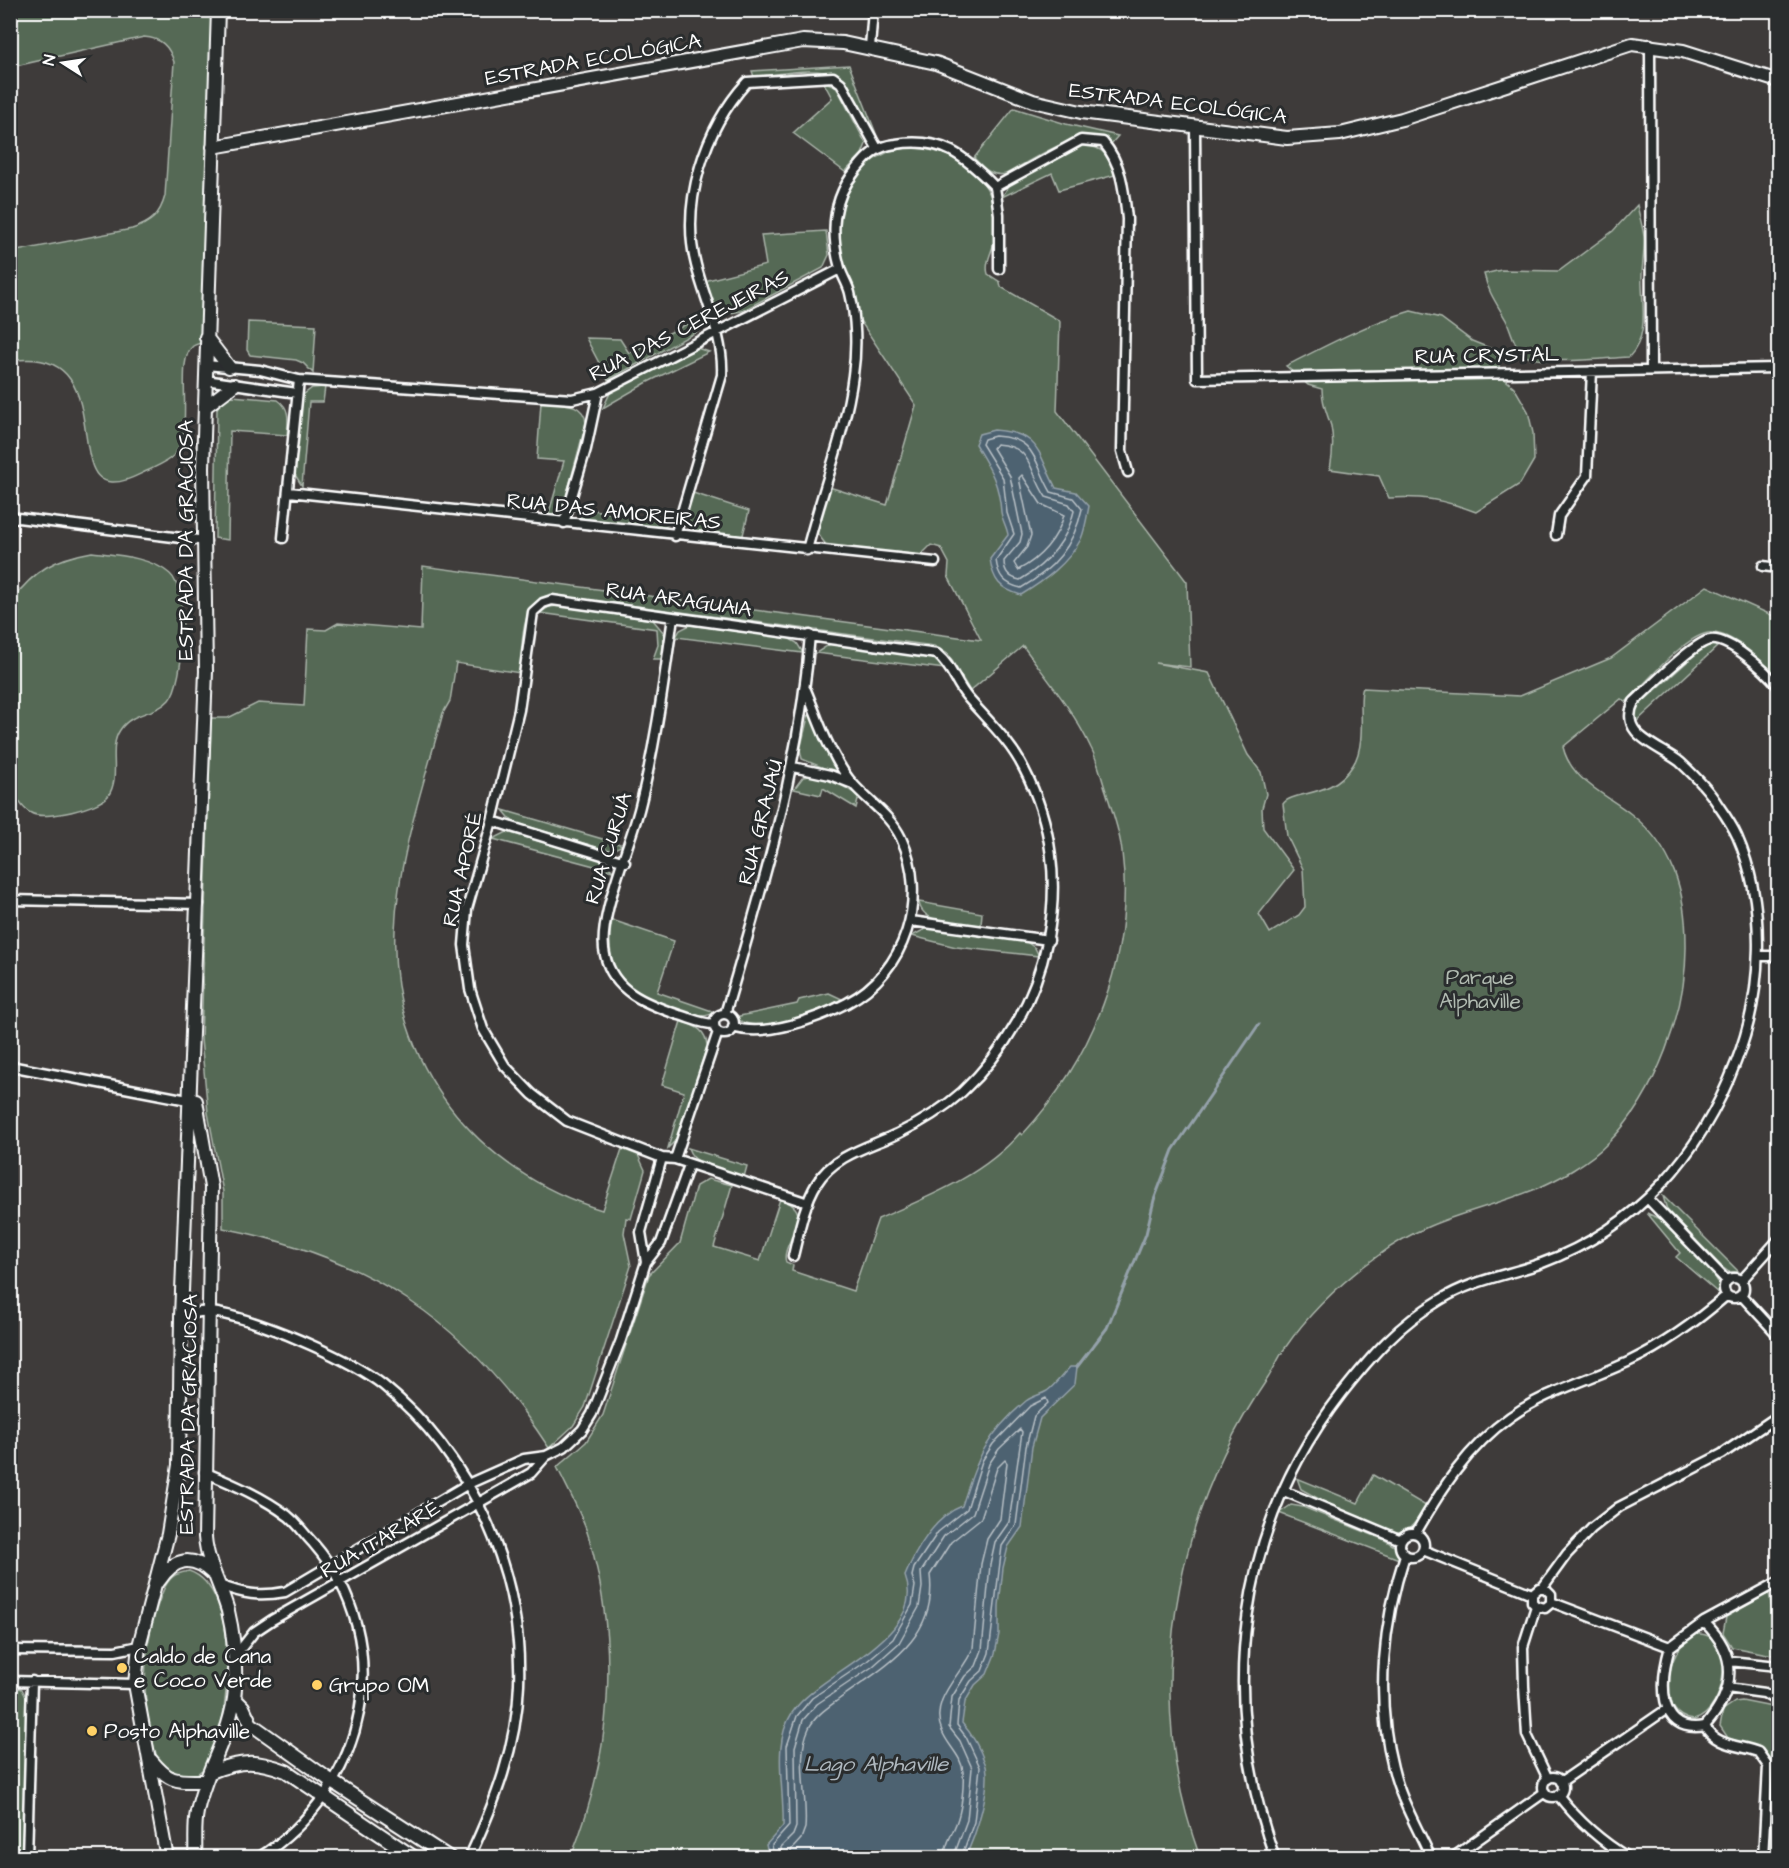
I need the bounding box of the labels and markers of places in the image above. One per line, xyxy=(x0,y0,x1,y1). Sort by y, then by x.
place label: Caldo de Cana e Coco Verde xyxy=(134,1642,272,1695)
marker: Caldo de Cana e Coco Verde xyxy=(115,1661,129,1675)
place label: Grupo OM xyxy=(329,1671,429,1701)
marker: Grupo OM xyxy=(310,1678,324,1692)
place label: Posto Alphaville xyxy=(104,1717,250,1747)
marker: Posto Alphaville xyxy=(85,1724,99,1738)

